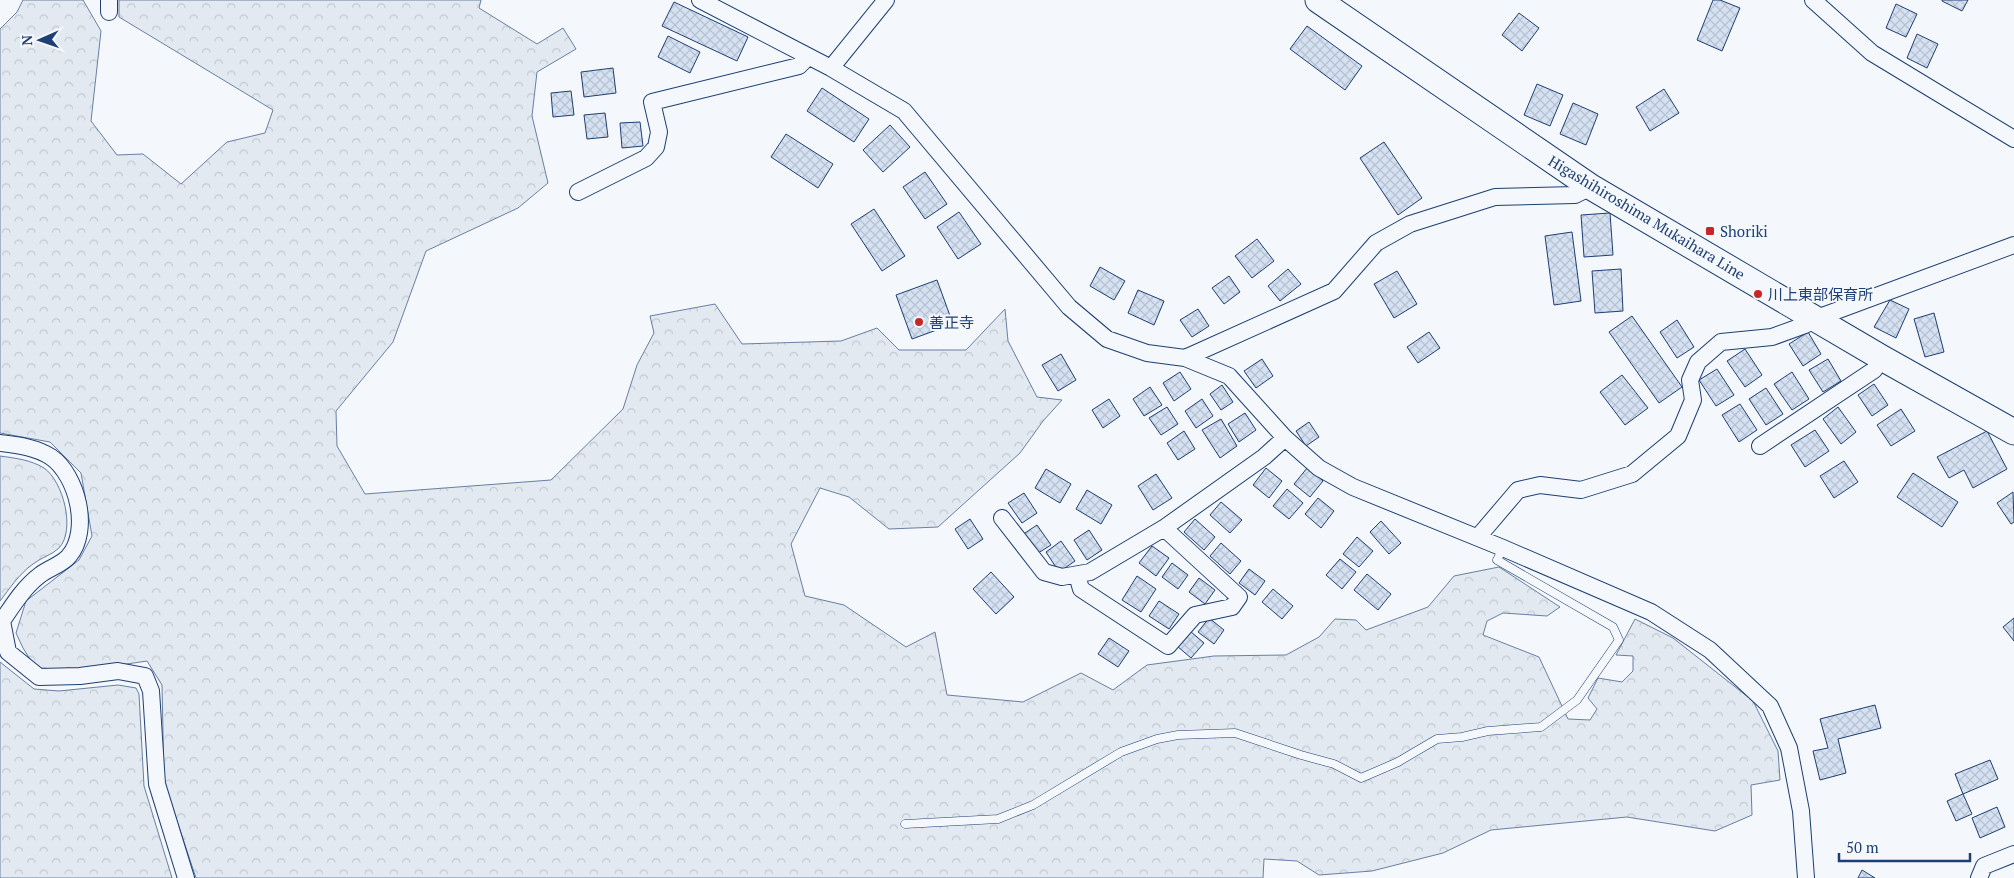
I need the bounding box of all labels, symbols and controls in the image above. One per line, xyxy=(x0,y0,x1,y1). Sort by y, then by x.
north arrow xyxy=(15,15,65,65)
text: N xyxy=(17,34,36,46)
street label: Higashihiroshima Mukaihara Line xyxy=(1545,150,1749,284)
place label: Shoriki xyxy=(1720,221,1768,241)
marker: Shoriki xyxy=(1704,225,1716,237)
place label: 川上東部保育所 xyxy=(1768,284,1873,304)
marker: 川上東部保育所 xyxy=(1752,288,1764,300)
place label: 善正寺 xyxy=(929,312,974,332)
marker: 善正寺 xyxy=(913,316,925,328)
scale bar xyxy=(1839,830,1970,862)
text: 50 m xyxy=(1846,837,1879,857)

